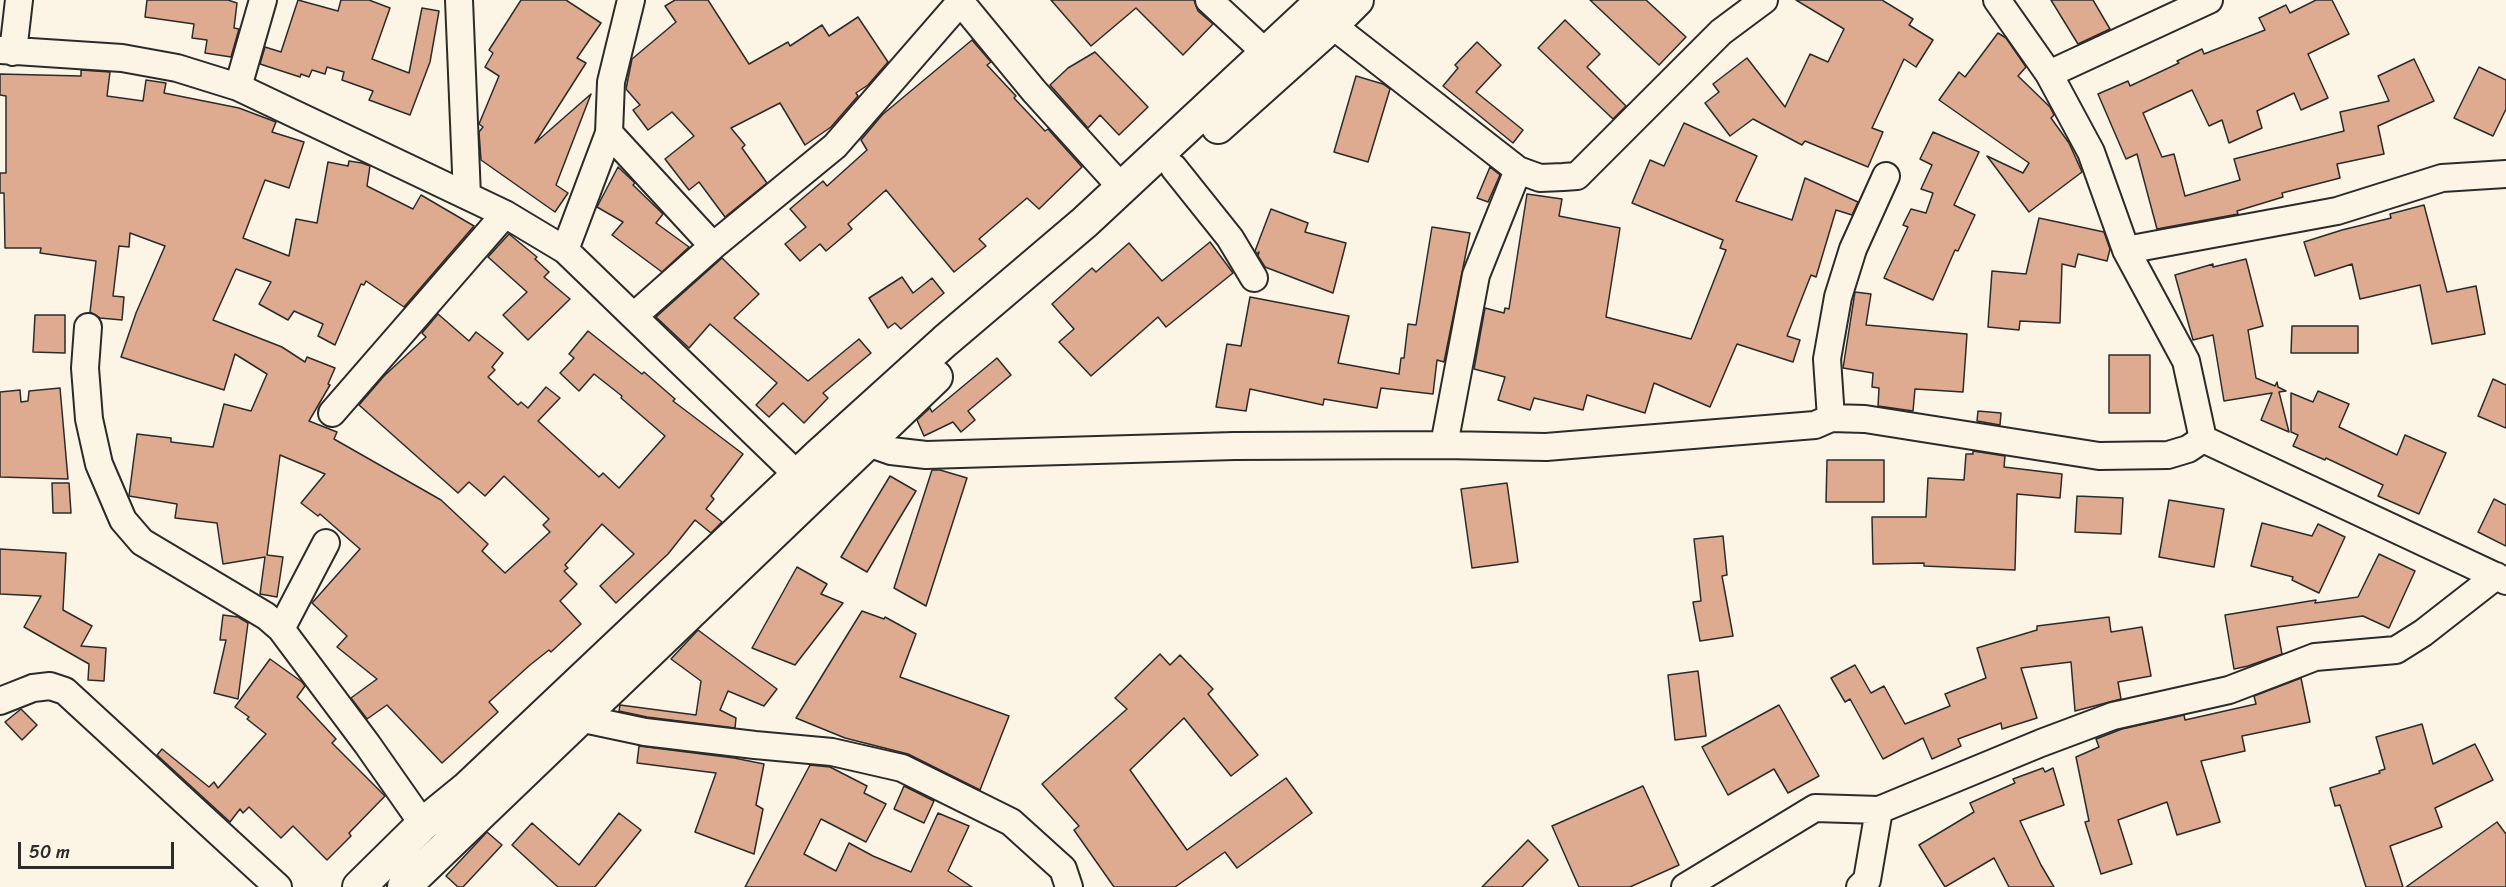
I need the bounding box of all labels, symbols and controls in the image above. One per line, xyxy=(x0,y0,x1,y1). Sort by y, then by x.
scale bar xyxy=(21,830,177,868)
text: 50 m xyxy=(29,836,70,868)

